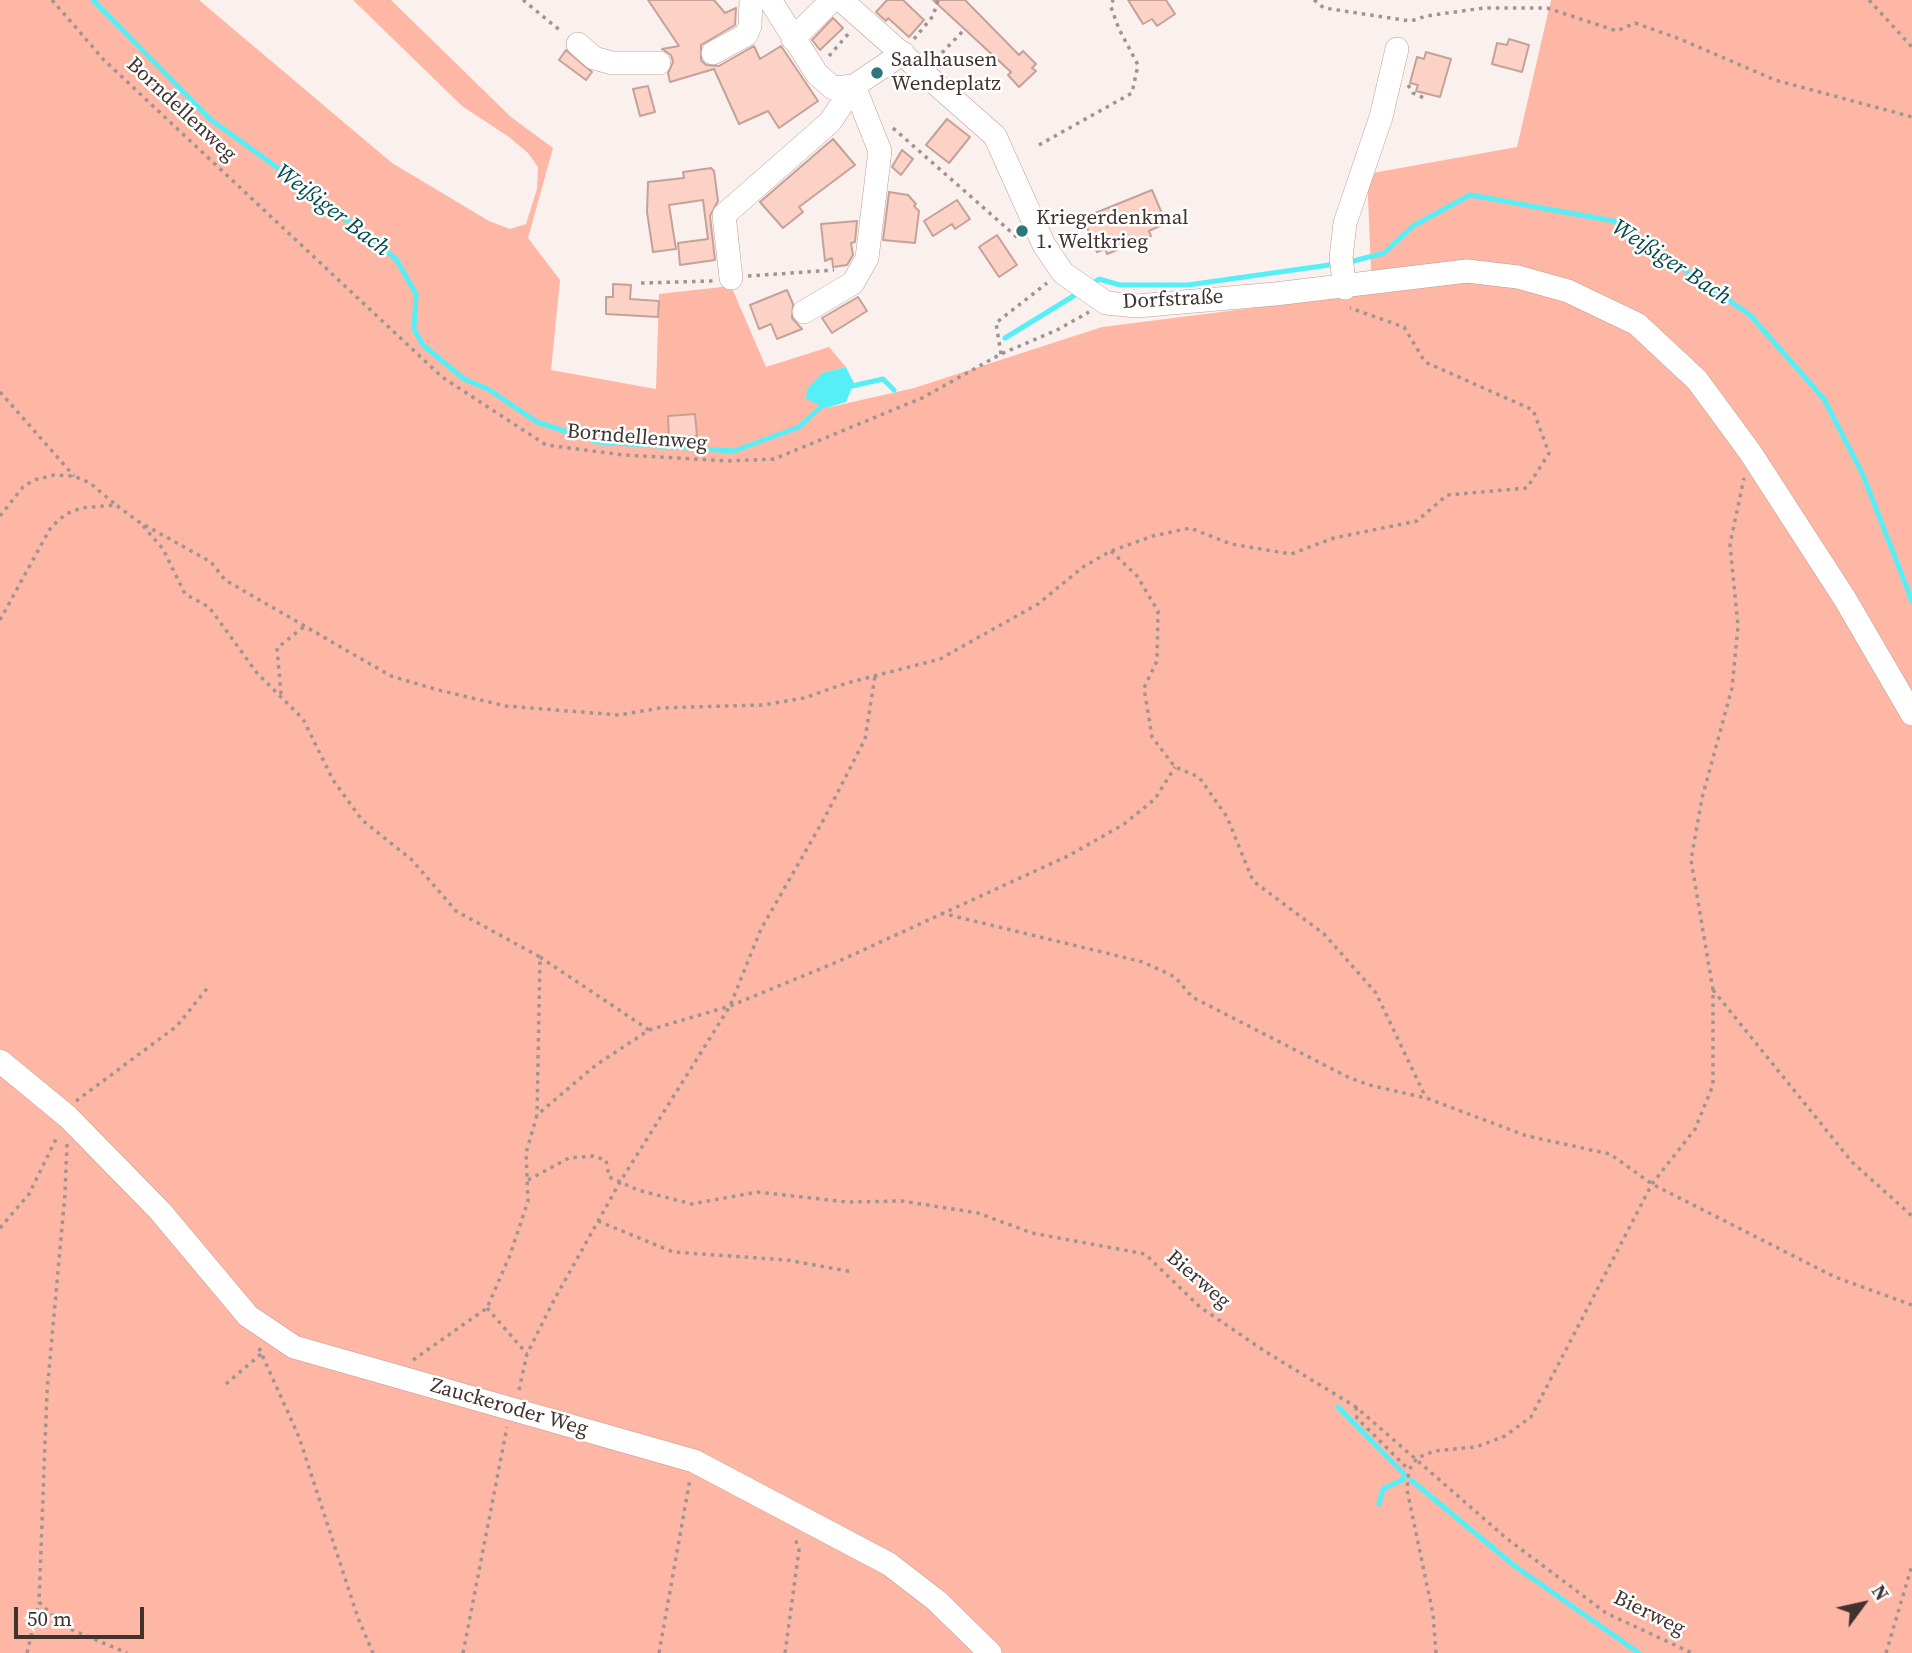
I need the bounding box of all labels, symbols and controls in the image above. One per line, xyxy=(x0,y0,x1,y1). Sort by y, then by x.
place label: Saalhausen Wendeplatz xyxy=(891,48,1001,98)
street label: Borndellenweg xyxy=(121,53,241,167)
marker: Saalhausen Wendeplatz xyxy=(869,65,885,81)
water label: Weißiger Bach xyxy=(269,159,395,263)
place label: Kriegerdenkmal 1. Weltkrieg xyxy=(1036,206,1189,256)
water label: Weißiger Bach xyxy=(1606,214,1736,312)
marker: Kriegerdenkmal 1. Weltkrieg xyxy=(1014,223,1030,239)
street label: Dorfstraße xyxy=(1122,285,1224,315)
street label: Borndellenweg xyxy=(566,419,708,457)
street label: Bierweg xyxy=(1161,1245,1235,1315)
street label: Zauckeroder Weg xyxy=(427,1373,591,1443)
north arrow xyxy=(1828,1569,1898,1639)
text: N xyxy=(1866,1580,1895,1605)
street label: Bierweg xyxy=(1609,1586,1689,1642)
scale bar xyxy=(18,1594,147,1638)
text: 50 m xyxy=(27,1604,72,1633)

